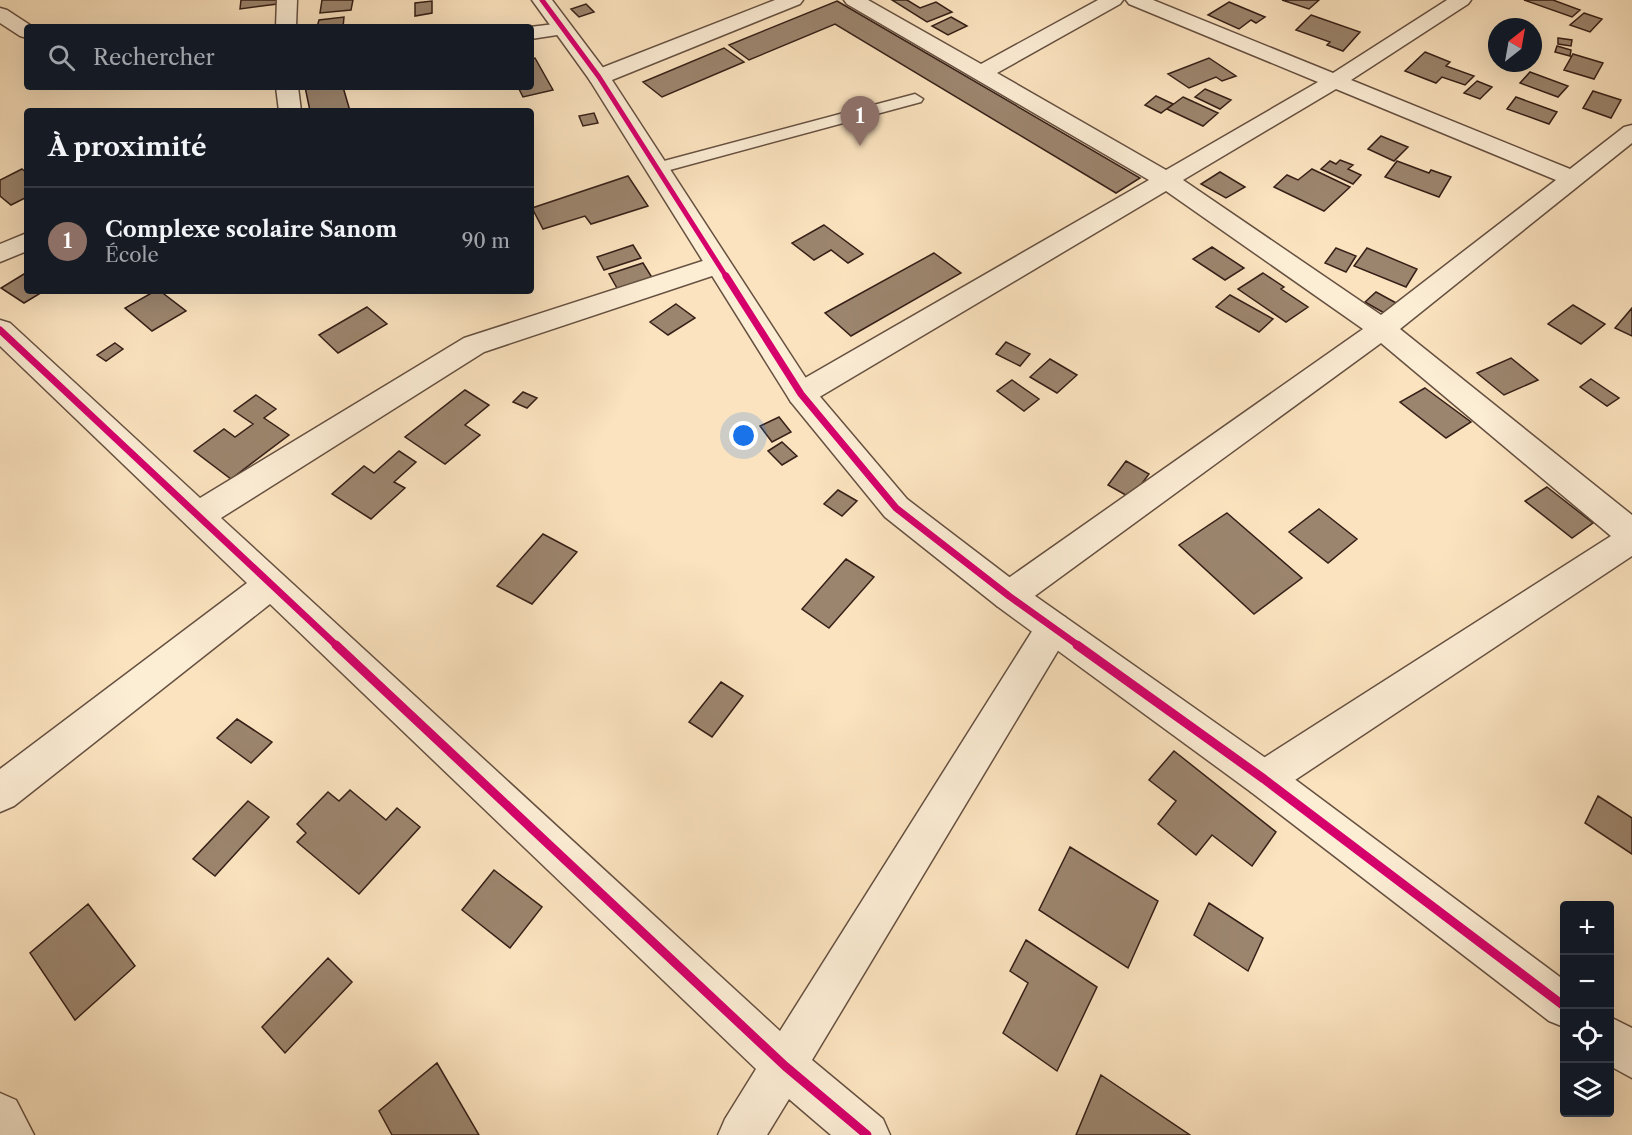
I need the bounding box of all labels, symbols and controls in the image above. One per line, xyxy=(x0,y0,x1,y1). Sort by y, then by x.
north arrow xyxy=(1488,18,1542,72)
search box xyxy=(24,24,534,90)
icon: search xyxy=(45,41,78,74)
text: Rechercher xyxy=(93,44,215,71)
pin: 1 xyxy=(840,96,880,146)
text: À proximité xyxy=(48,131,207,163)
text: Complexe scolaire Sanom xyxy=(105,216,397,243)
text: 1 xyxy=(63,229,72,253)
text: 90 m xyxy=(462,229,510,253)
text: École xyxy=(105,243,159,267)
your location xyxy=(729,421,758,450)
map controls xyxy=(1560,901,1614,1117)
button: + xyxy=(1560,901,1614,955)
button: − xyxy=(1560,955,1614,1009)
button: locate xyxy=(1560,1009,1614,1063)
button: layers xyxy=(1560,1063,1614,1117)

